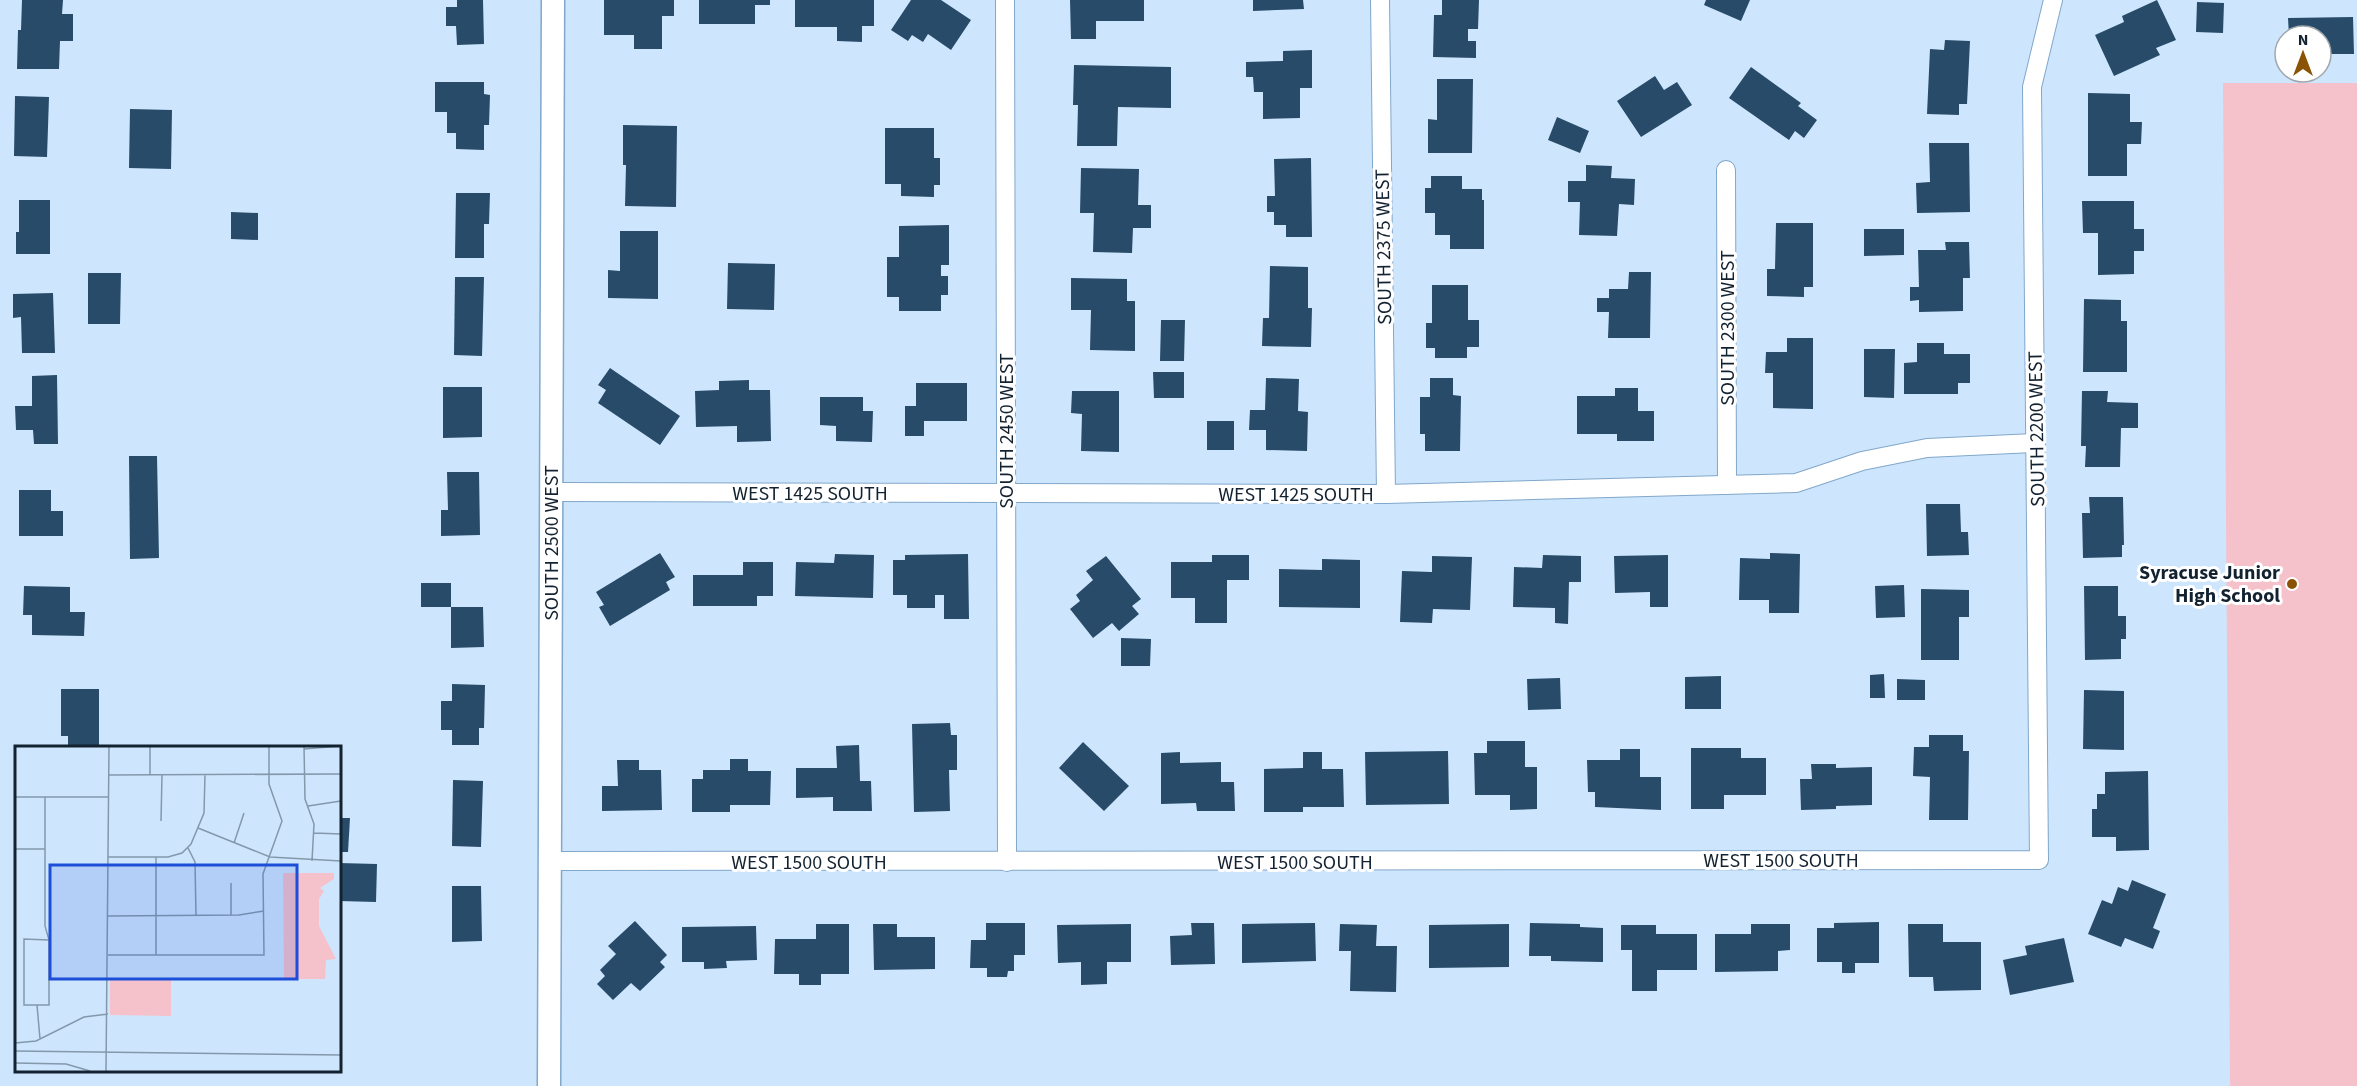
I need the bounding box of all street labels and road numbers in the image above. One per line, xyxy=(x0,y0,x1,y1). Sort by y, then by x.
street label: SOUTH 2375 WEST xyxy=(1369,169,1399,325)
street label: SOUTH 2300 WEST xyxy=(1714,250,1742,406)
street label: SOUTH 2200 WEST xyxy=(2022,351,2052,507)
street label: SOUTH 2450 WEST xyxy=(993,353,1021,509)
street label: SOUTH 2500 WEST xyxy=(538,465,566,621)
street label: WEST 1425 SOUTH xyxy=(732,480,888,508)
street label: WEST 1425 SOUTH xyxy=(1218,481,1374,509)
street label: WEST 1500 SOUTH xyxy=(1703,847,1859,875)
street label: WEST 1500 SOUTH xyxy=(731,849,887,877)
street label: WEST 1500 SOUTH xyxy=(1217,849,1373,877)

